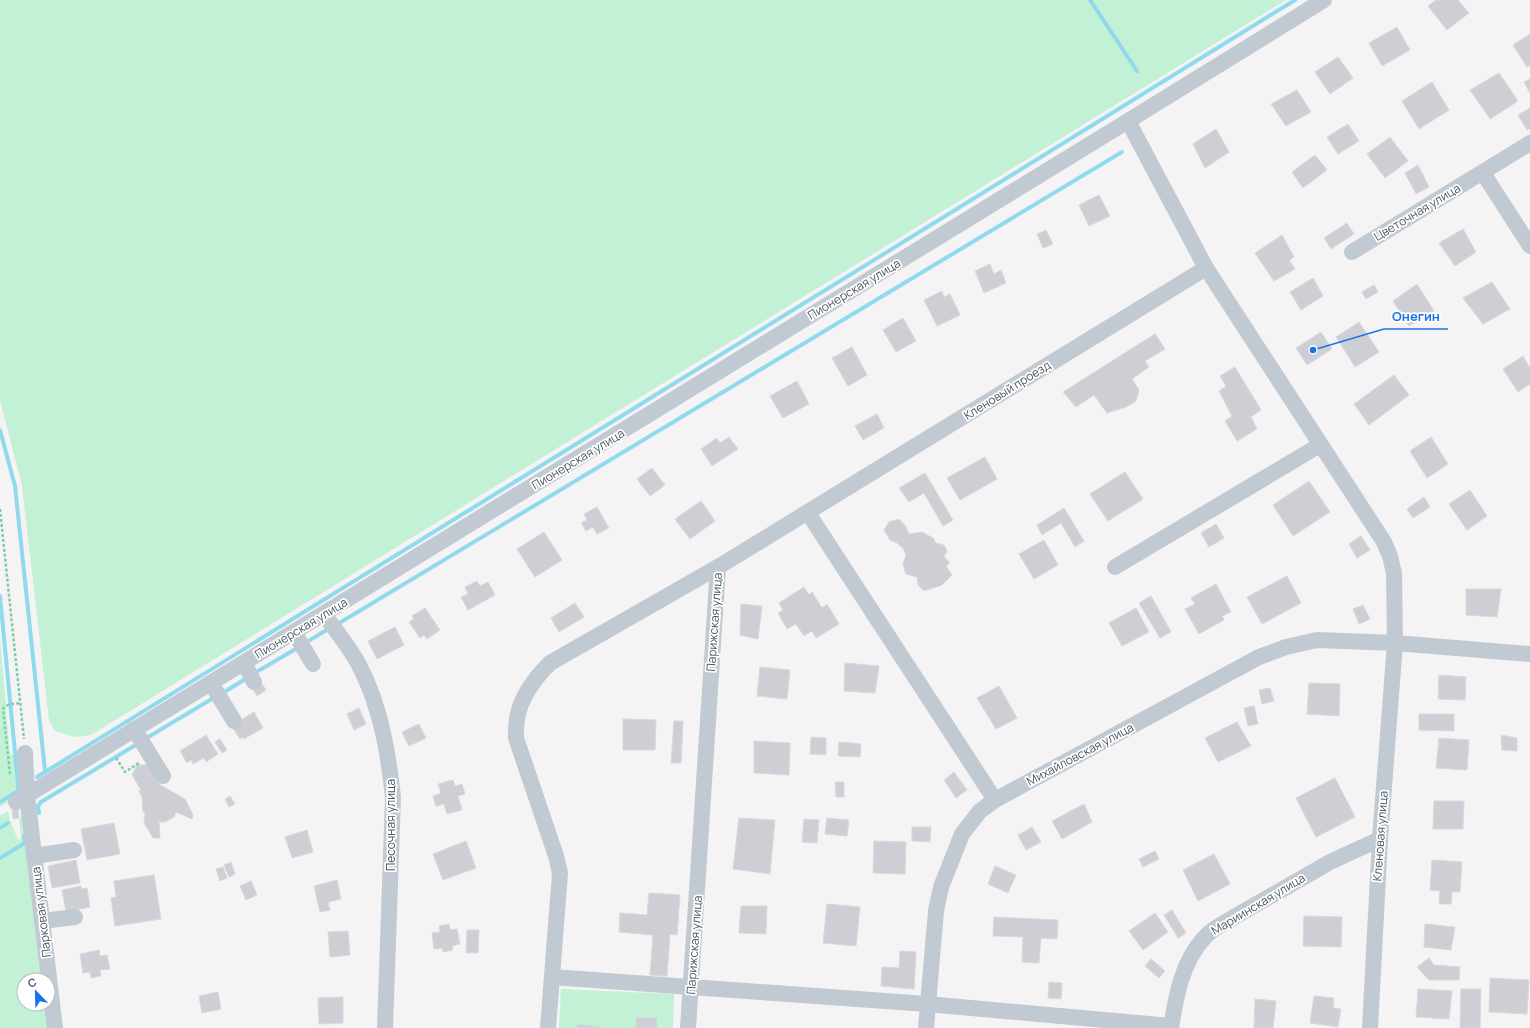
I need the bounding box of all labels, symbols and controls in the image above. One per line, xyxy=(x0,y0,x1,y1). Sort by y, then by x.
street label: Цветочная улица xyxy=(1371,179,1463,245)
street label: Пионерская улица xyxy=(804,255,904,323)
callout: Онегин xyxy=(1384,304,1448,329)
text: Онегин xyxy=(1392,307,1440,325)
street label: Кленовый проезд xyxy=(960,356,1054,424)
street label: Пионерская улица xyxy=(528,425,628,493)
street label: Парижская улица xyxy=(702,572,726,672)
street label: Пионерская улица xyxy=(251,594,351,662)
street label: Михайловская улица xyxy=(1023,719,1137,789)
street label: Песочная улица xyxy=(382,779,399,871)
street label: Кленовая улица xyxy=(1368,790,1392,882)
street label: Парковая улица xyxy=(27,866,55,958)
street label: Мариинская улица xyxy=(1208,869,1308,939)
street label: Парижская улица xyxy=(682,895,706,995)
north arrow xyxy=(16,972,56,1012)
text: С xyxy=(25,974,39,991)

